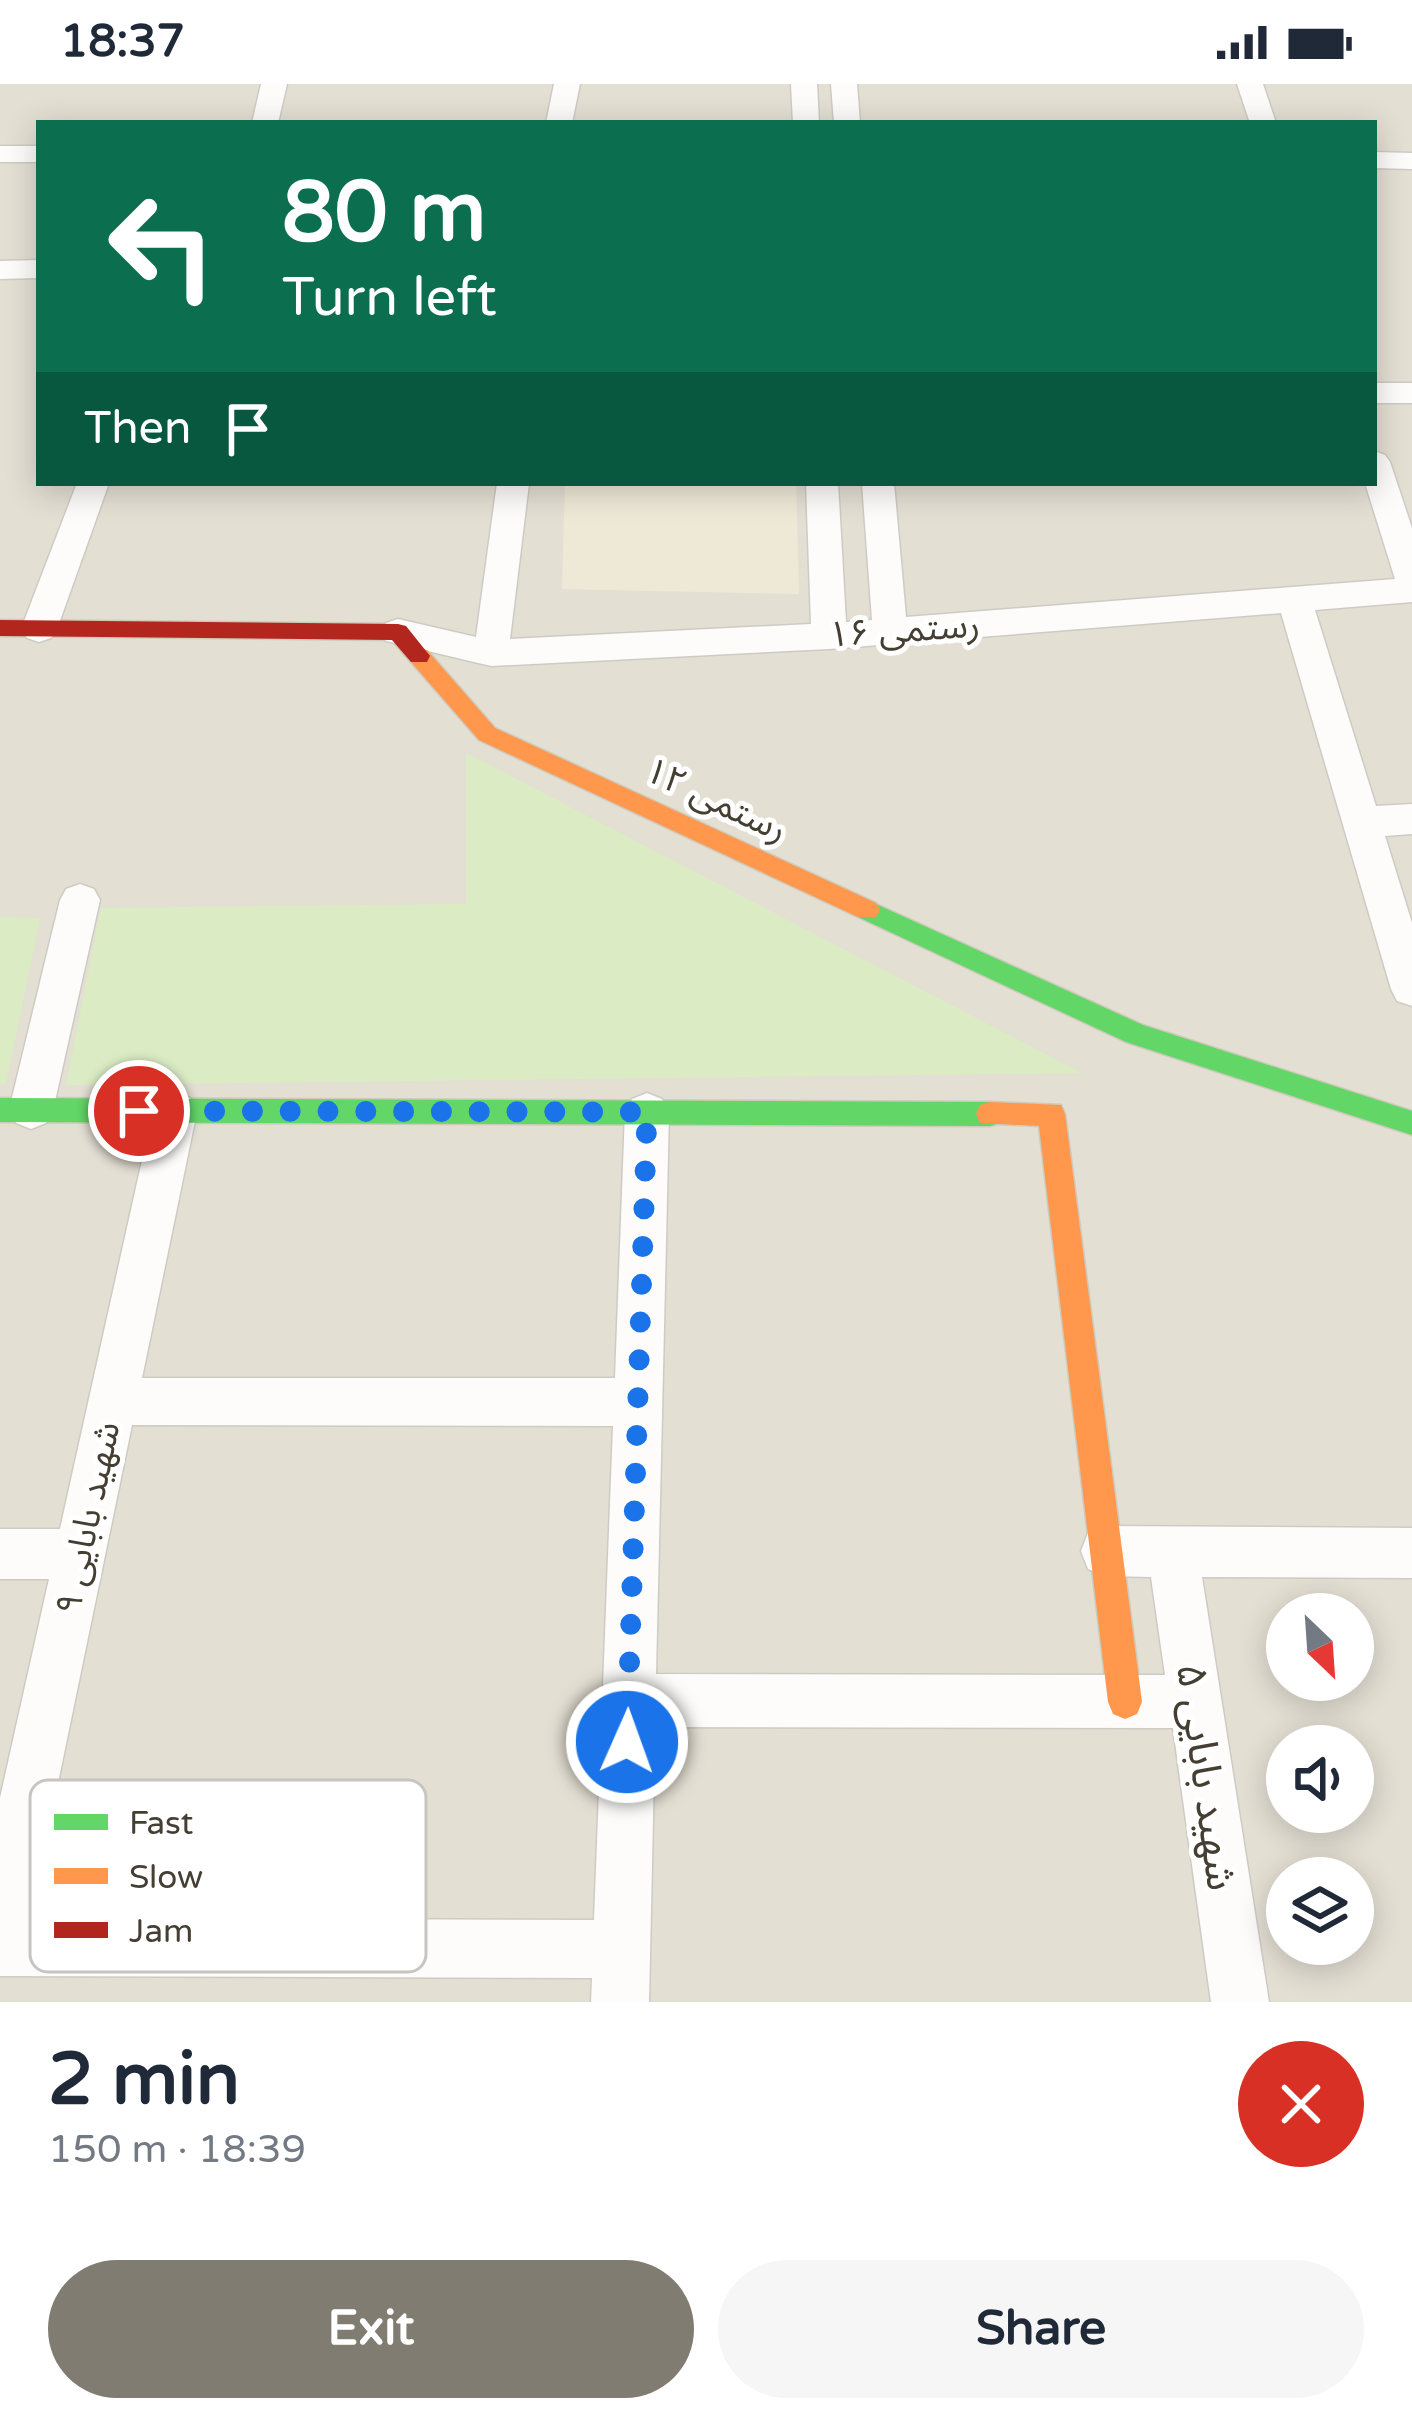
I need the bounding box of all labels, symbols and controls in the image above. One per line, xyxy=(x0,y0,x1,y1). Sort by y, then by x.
text: 18:37 xyxy=(60,15,185,69)
text: 80 m xyxy=(282,163,486,264)
icon: left xyxy=(84,168,240,324)
text: Turn left xyxy=(282,265,497,330)
icon: arrive xyxy=(215,396,281,462)
text: Then xyxy=(84,402,191,456)
street label: رستمی ۱۶ xyxy=(827,603,981,657)
street label: رستمی ۱۲ xyxy=(638,748,794,852)
pin xyxy=(88,1060,190,1162)
icon: arrive xyxy=(106,1078,172,1144)
street label: شهید بابایی ۹ xyxy=(47,1418,129,1618)
north arrow xyxy=(1266,1593,1374,1701)
map controls xyxy=(1266,1593,1374,1965)
street label: شهید بابایی ۵ xyxy=(1165,1660,1247,1894)
position arrow xyxy=(564,1679,690,1805)
button: sound xyxy=(1266,1725,1374,1833)
legend xyxy=(30,1780,426,1972)
text: Fast xyxy=(129,1804,193,1843)
button: layers xyxy=(1266,1857,1374,1965)
text: Slow xyxy=(129,1858,203,1897)
text: Jam xyxy=(129,1912,193,1951)
text: 2 min xyxy=(48,2037,240,2124)
button: close xyxy=(1238,2041,1364,2167)
text: 150 m · 18:39 xyxy=(48,2126,306,2173)
button: Exit xyxy=(48,2260,694,2398)
button: Share xyxy=(718,2260,1364,2398)

